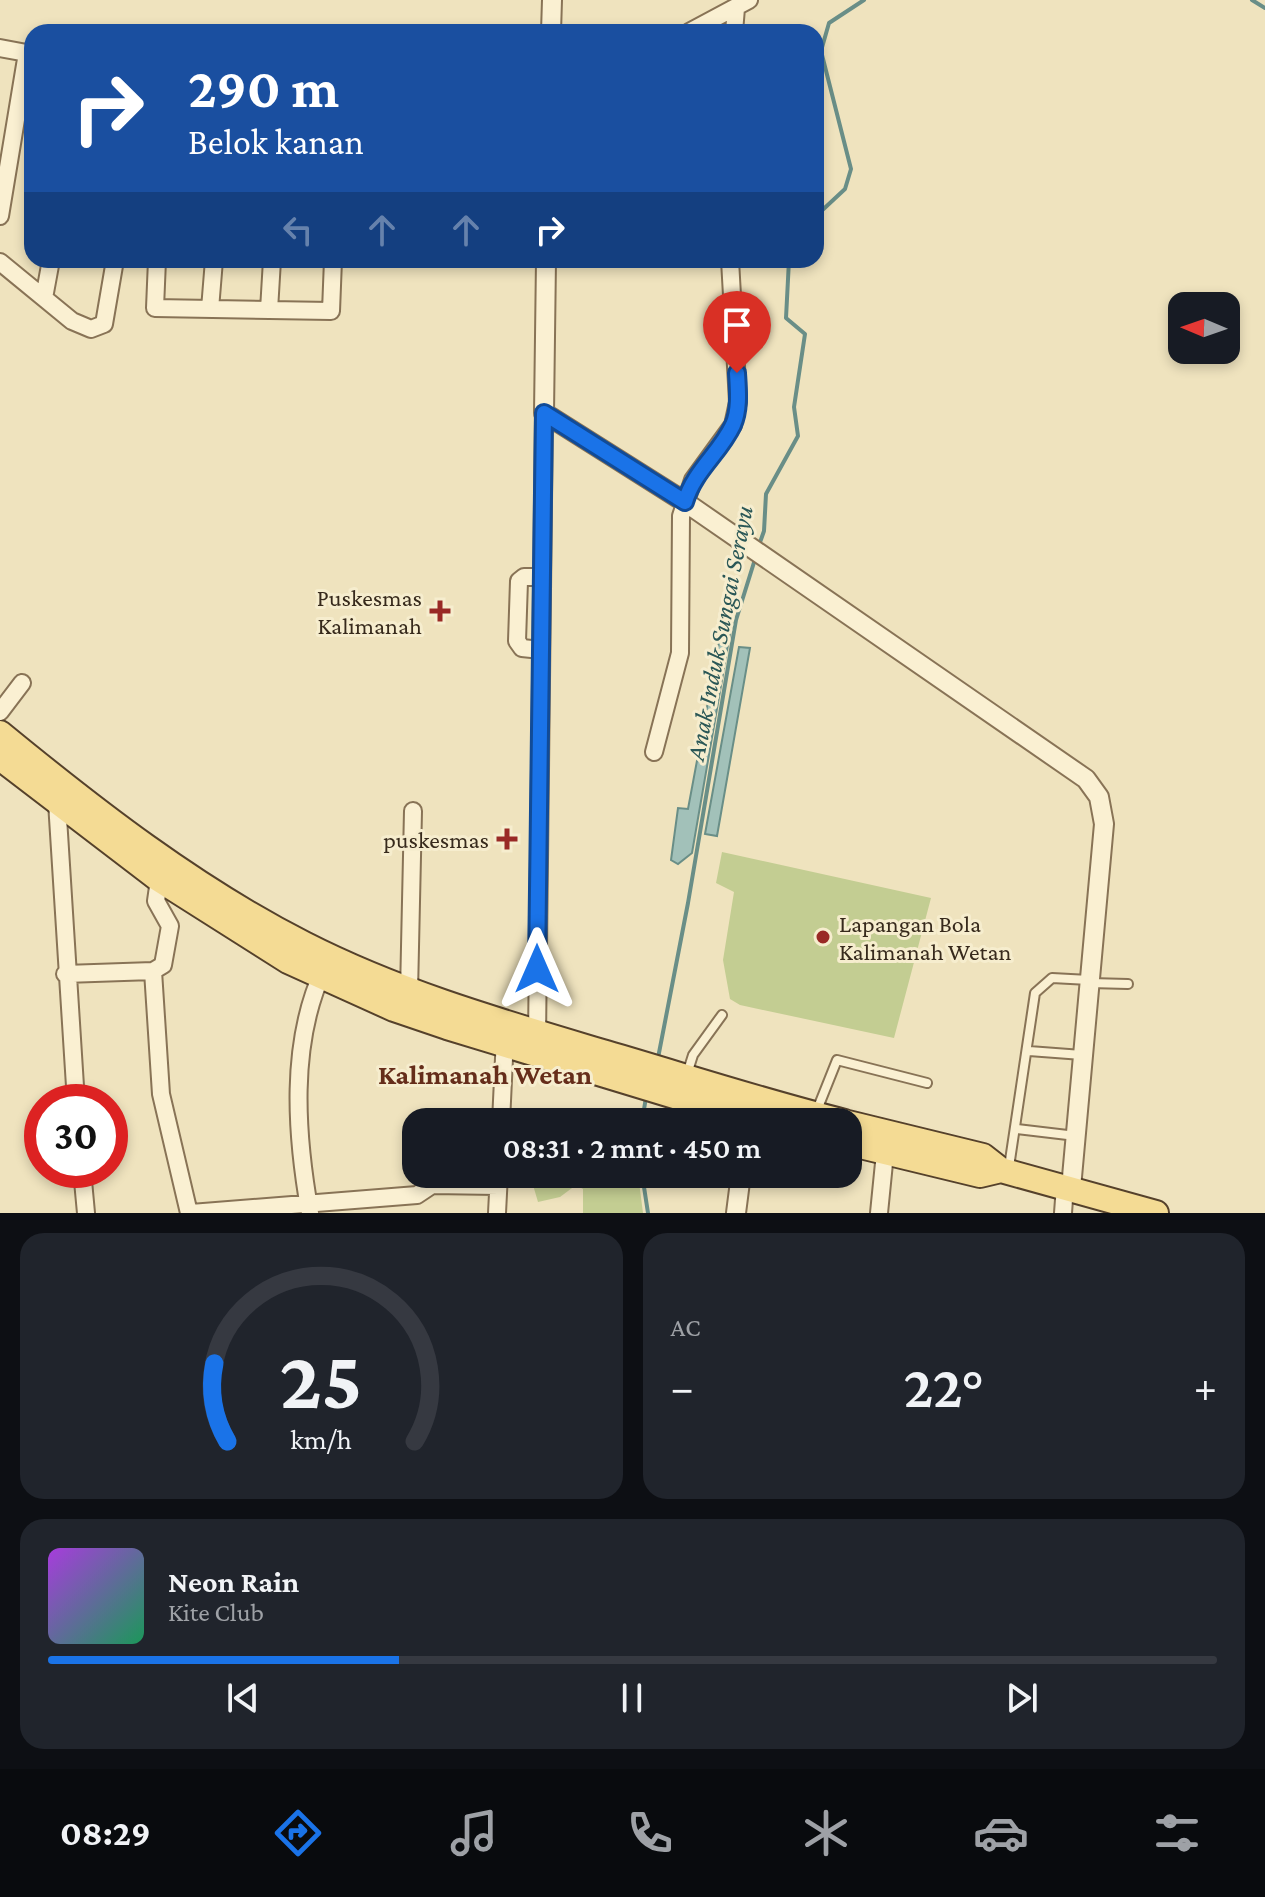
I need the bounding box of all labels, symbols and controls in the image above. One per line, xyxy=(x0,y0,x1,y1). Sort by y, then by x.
icon: right xyxy=(56,56,160,160)
text: 290 m xyxy=(188,57,339,119)
text: Belok kanan xyxy=(188,122,364,162)
icon: left xyxy=(276,208,320,252)
icon: ahead xyxy=(360,208,404,252)
icon: ahead xyxy=(444,208,488,252)
icon: right xyxy=(528,208,572,252)
pin xyxy=(703,291,771,373)
north arrow xyxy=(1168,292,1240,364)
map controls xyxy=(1168,292,1240,364)
icon: arrive xyxy=(715,303,759,347)
water label: Anak Induk Sungai Serayu xyxy=(681,503,759,765)
place label: Puskesmas Kalimanah xyxy=(317,584,422,639)
marker: Puskesmas Kalimanah xyxy=(429,600,451,622)
place label: puskesmas xyxy=(383,826,489,853)
marker: puskesmas xyxy=(496,828,518,850)
place label: Lapangan Bola Kalimanah Wetan xyxy=(839,910,1012,965)
position arrow xyxy=(495,927,579,1011)
marker: Lapangan Bola Kalimanah Wetan xyxy=(814,928,832,946)
district label: Kalimanah Wetan xyxy=(378,1059,592,1090)
speed limit sign: 30 xyxy=(24,1084,128,1188)
text: 08:31 · 2 mnt · 450 m xyxy=(503,1131,761,1164)
text: AC xyxy=(671,1313,701,1342)
text: 25 xyxy=(280,1333,363,1426)
text: 22° xyxy=(904,1353,984,1420)
text: − xyxy=(671,1363,694,1411)
text: + xyxy=(1194,1363,1217,1411)
text: km/h xyxy=(290,1423,352,1455)
text: Neon Rain xyxy=(168,1565,299,1598)
text: Kite Club xyxy=(168,1598,264,1627)
icon: previous xyxy=(221,1676,265,1720)
icon: pause xyxy=(610,1676,654,1720)
icon: next xyxy=(1000,1676,1044,1720)
icon: directions xyxy=(270,1805,326,1861)
icon: music xyxy=(446,1805,502,1861)
icon: phone xyxy=(622,1805,678,1861)
icon: climate xyxy=(798,1805,854,1861)
icon: car xyxy=(973,1805,1029,1861)
icon: filters xyxy=(1149,1805,1205,1861)
text: 08:29 xyxy=(60,1813,151,1853)

